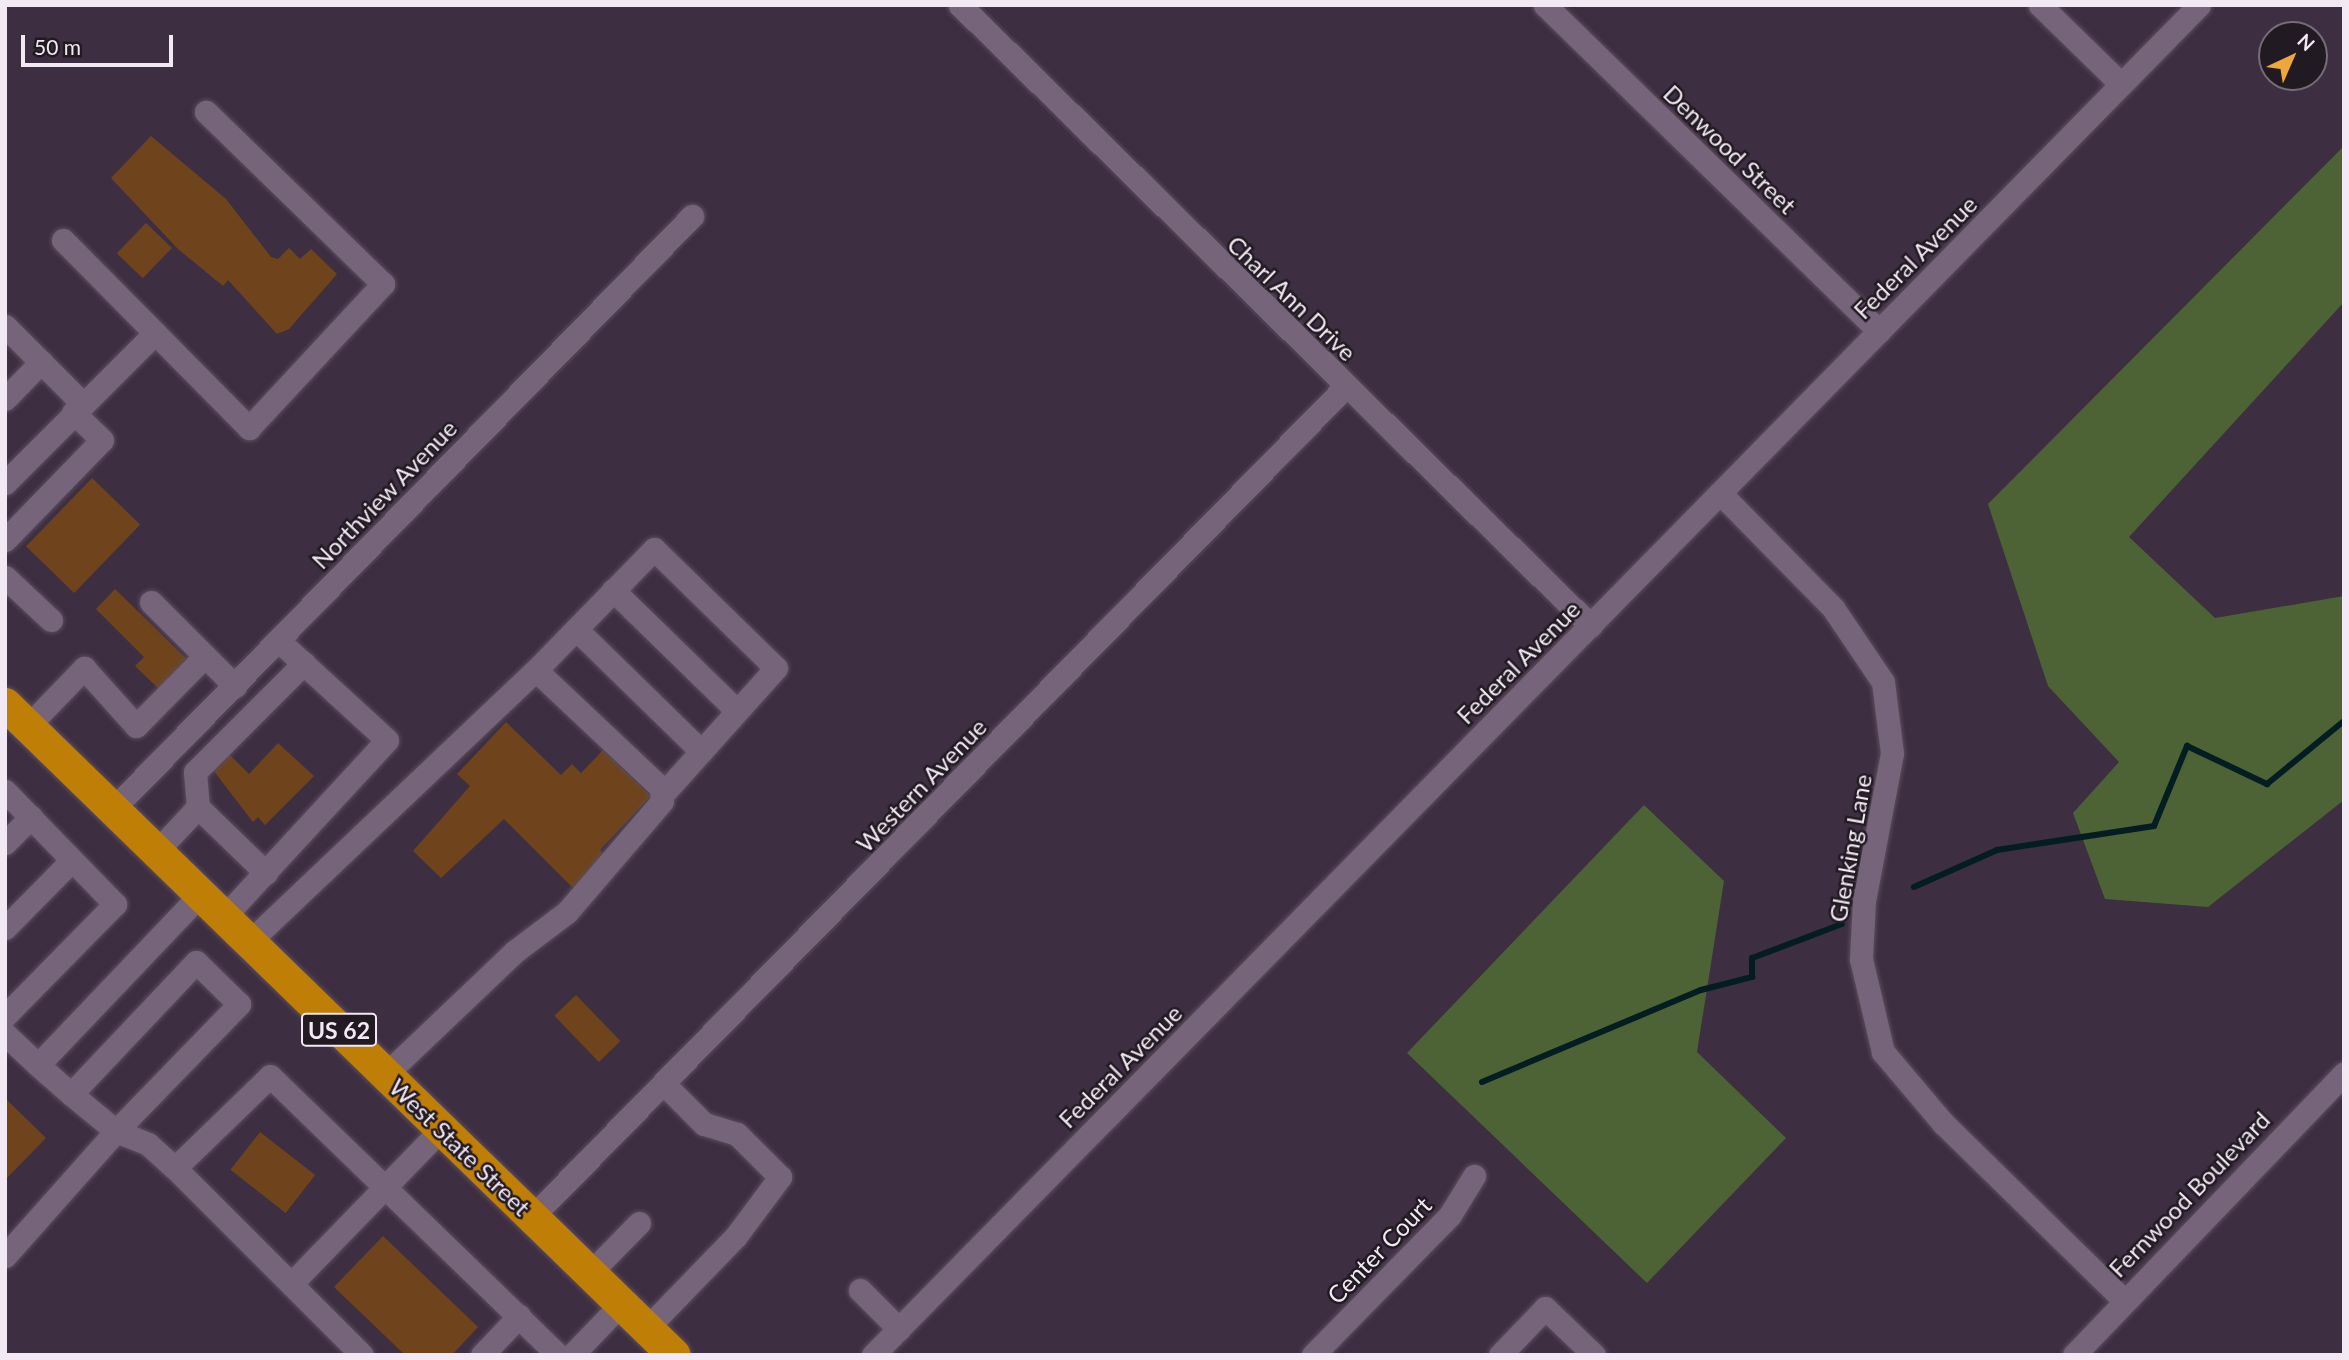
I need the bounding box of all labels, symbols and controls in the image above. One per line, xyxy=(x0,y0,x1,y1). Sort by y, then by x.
scale bar xyxy=(24,21,177,65)
north arrow xyxy=(2258,21,2328,91)
text: N xyxy=(2293,29,2320,55)
text: 50 m xyxy=(34,34,81,59)
street label: Denwood Street xyxy=(1658,79,1802,219)
street label: Federal Avenue xyxy=(1847,189,1983,325)
street label: Charl Ann Drive xyxy=(1221,229,1363,367)
street label: Northview Avenue xyxy=(305,413,463,575)
street label: Federal Avenue xyxy=(1450,594,1586,730)
street label: Western Avenue xyxy=(850,712,992,858)
street label: Glenking Lane xyxy=(1823,772,1877,924)
street label: Federal Avenue xyxy=(1052,998,1188,1134)
road number: US 62 xyxy=(300,1010,378,1050)
street label: West State Street xyxy=(384,1072,536,1222)
street label: Fernwood Boulevard xyxy=(2103,1105,2275,1283)
street label: Center Court xyxy=(1321,1190,1437,1310)

